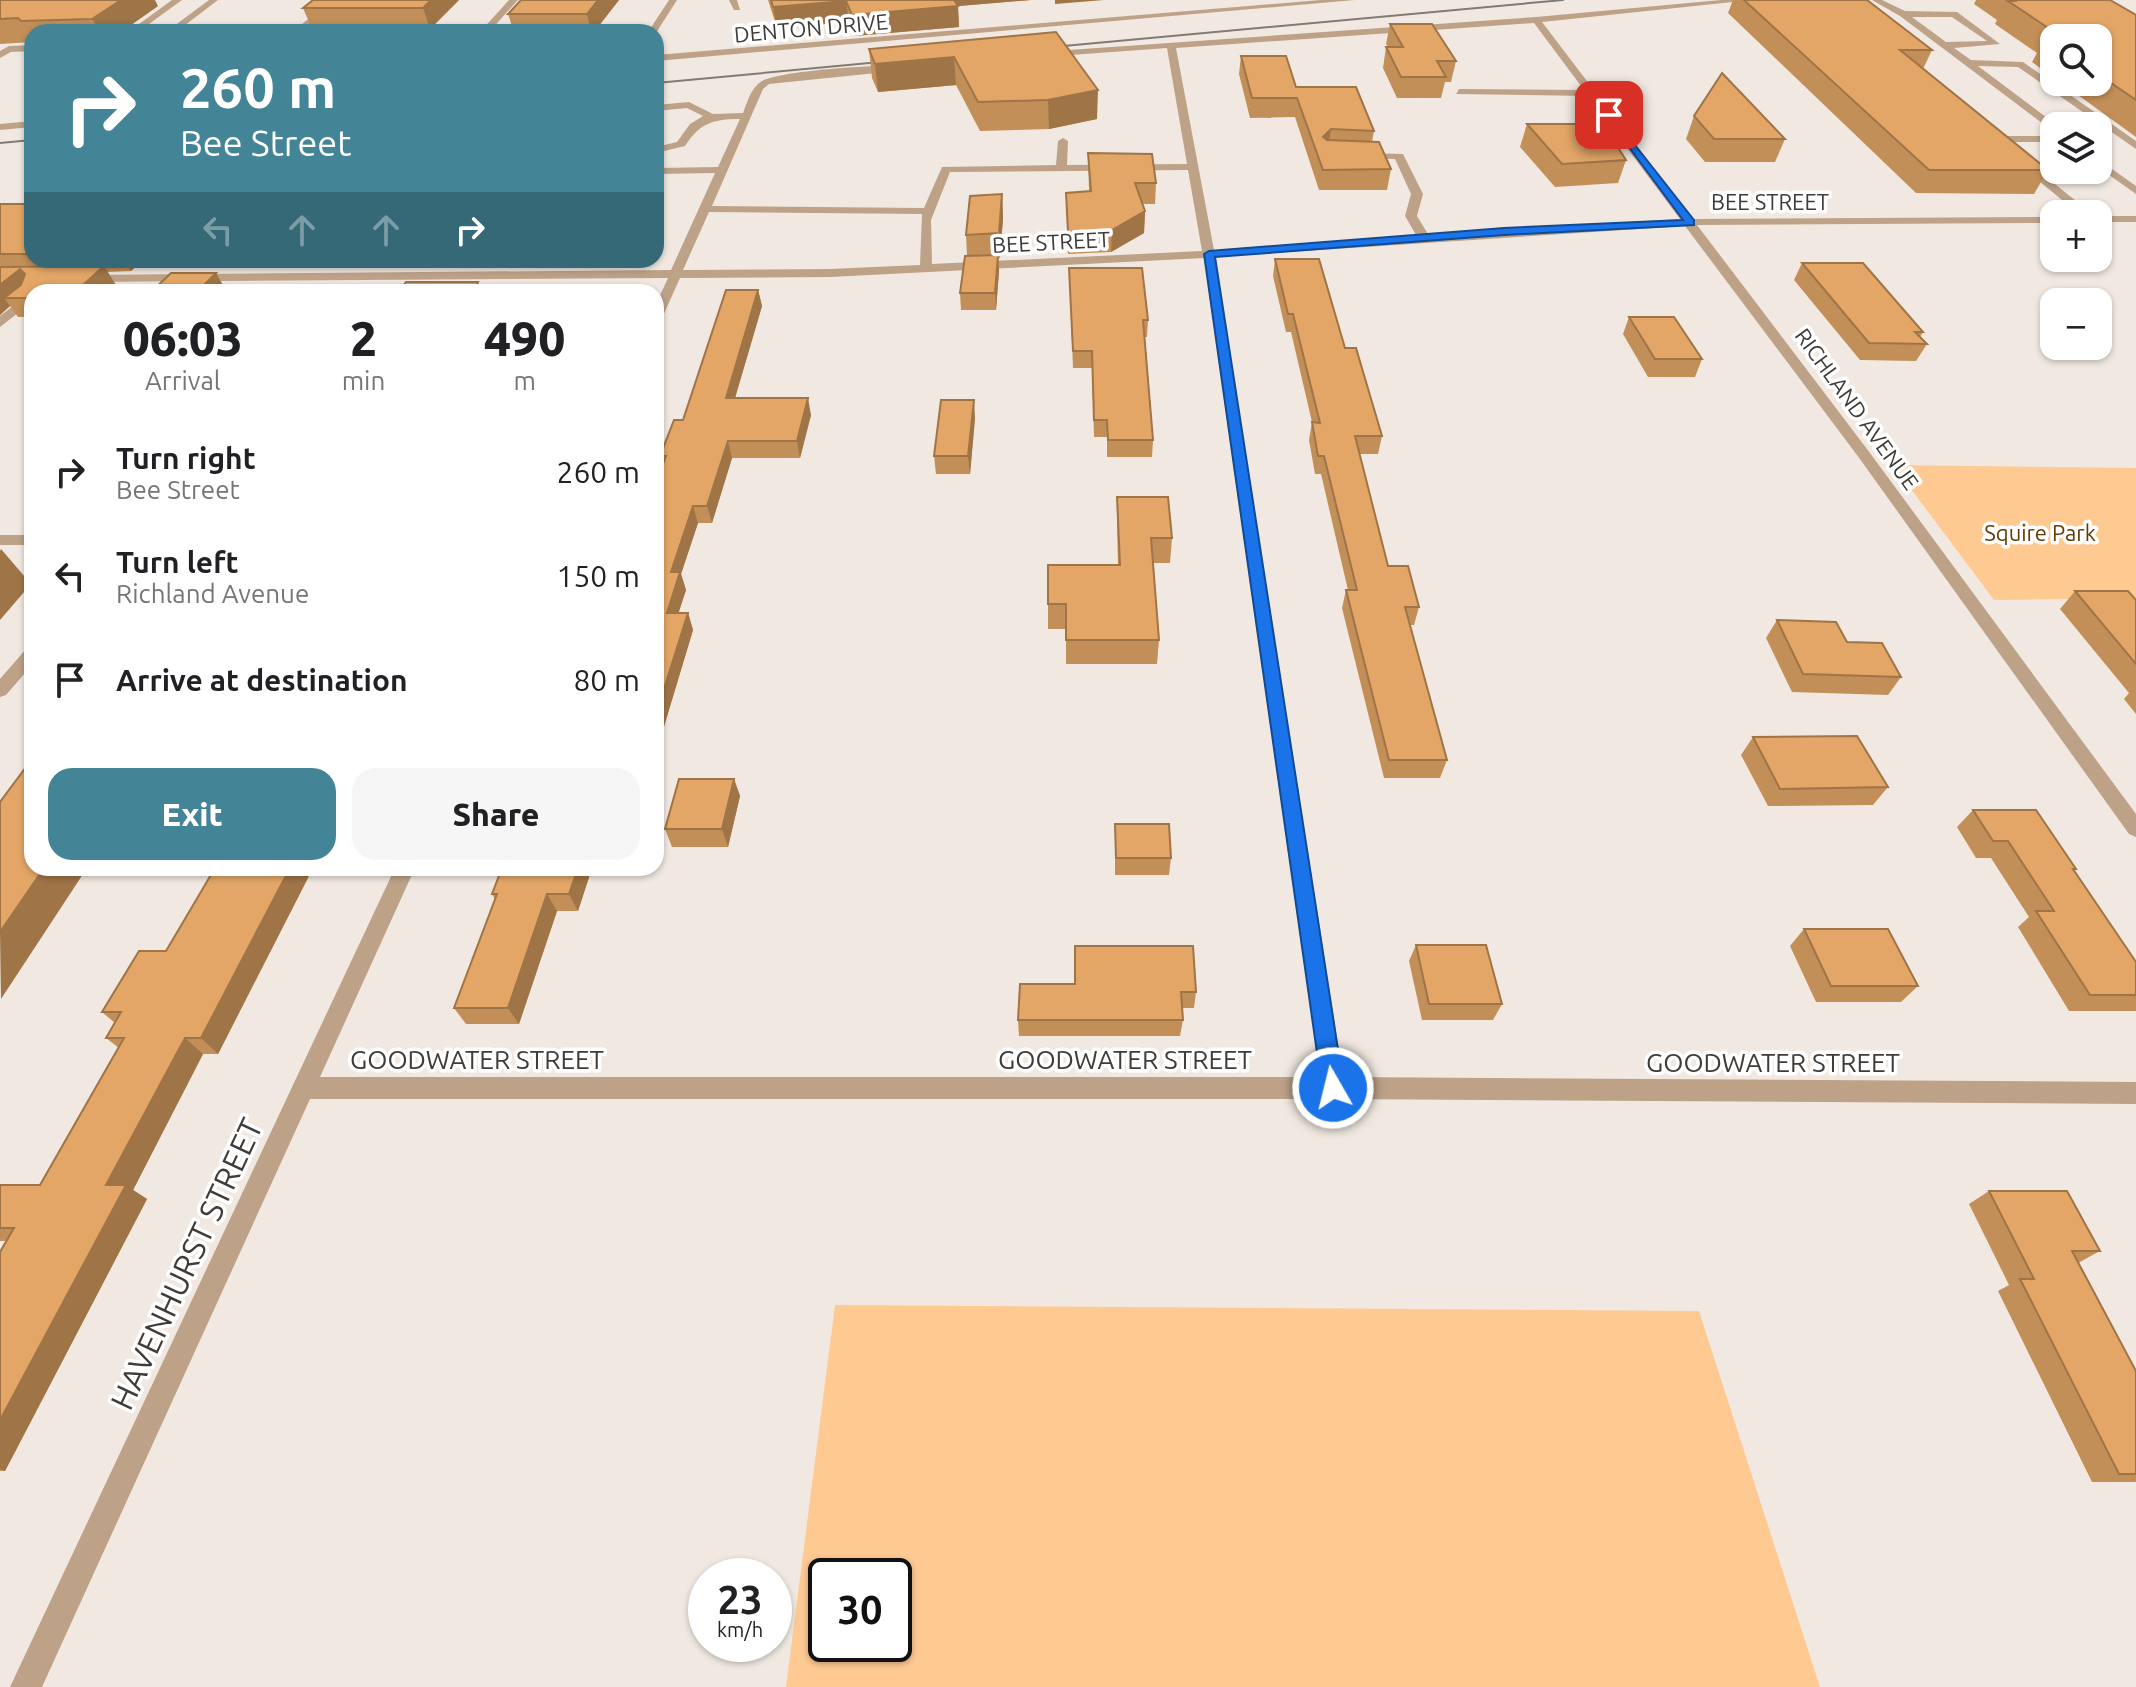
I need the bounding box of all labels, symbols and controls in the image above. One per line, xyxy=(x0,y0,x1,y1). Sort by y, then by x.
street label: DENTON DRIVE xyxy=(733,8,889,47)
map controls xyxy=(2040,24,2112,360)
button: search xyxy=(2040,24,2112,96)
icon: right xyxy=(48,56,152,160)
text: 260 m xyxy=(180,56,336,119)
pin xyxy=(1575,81,1643,149)
icon: arrive xyxy=(1587,93,1631,137)
button: layers xyxy=(2040,112,2112,184)
text: Bee Street xyxy=(180,122,351,163)
street label: BEE STREET xyxy=(1711,189,1829,214)
button: + xyxy=(2040,200,2112,272)
icon: left xyxy=(196,208,240,252)
icon: ahead xyxy=(280,208,324,252)
icon: ahead xyxy=(364,208,408,252)
icon: right xyxy=(448,208,492,252)
street label: BEE STREET xyxy=(991,226,1111,257)
button: − xyxy=(2040,288,2112,360)
text: 06:03 xyxy=(123,311,243,365)
text: 2 xyxy=(350,311,377,365)
text: 490 xyxy=(484,311,565,365)
street label: RICHLAND AVENUE xyxy=(1791,323,1924,494)
text: Arrival xyxy=(145,366,221,395)
text: min xyxy=(342,366,385,395)
text: m xyxy=(513,366,536,395)
text: Turn right xyxy=(116,441,256,475)
icon: right xyxy=(48,450,92,494)
text: 260 m xyxy=(556,455,640,489)
text: Bee Street xyxy=(116,475,240,504)
park label: Squire Park xyxy=(1984,520,2096,545)
text: Turn left xyxy=(116,545,238,579)
icon: left xyxy=(48,554,92,598)
text: 150 m xyxy=(556,559,640,593)
text: Richland Avenue xyxy=(116,579,309,608)
icon: arrive xyxy=(48,658,92,702)
text: Arrive at destination xyxy=(116,663,408,697)
text: 80 m xyxy=(573,663,640,697)
button: Exit xyxy=(48,768,336,860)
button: Share xyxy=(352,768,640,860)
street label: GOODWATER STREET xyxy=(350,1045,604,1074)
street label: GOODWATER STREET xyxy=(998,1045,1252,1074)
position arrow xyxy=(1291,1046,1375,1130)
street label: GOODWATER STREET xyxy=(1646,1048,1900,1077)
street label: HAVENHURST STREET xyxy=(103,1112,269,1415)
speed limit sign: 30 xyxy=(808,1558,912,1662)
text: 23 xyxy=(717,1577,763,1622)
text: km/h xyxy=(717,1618,763,1641)

